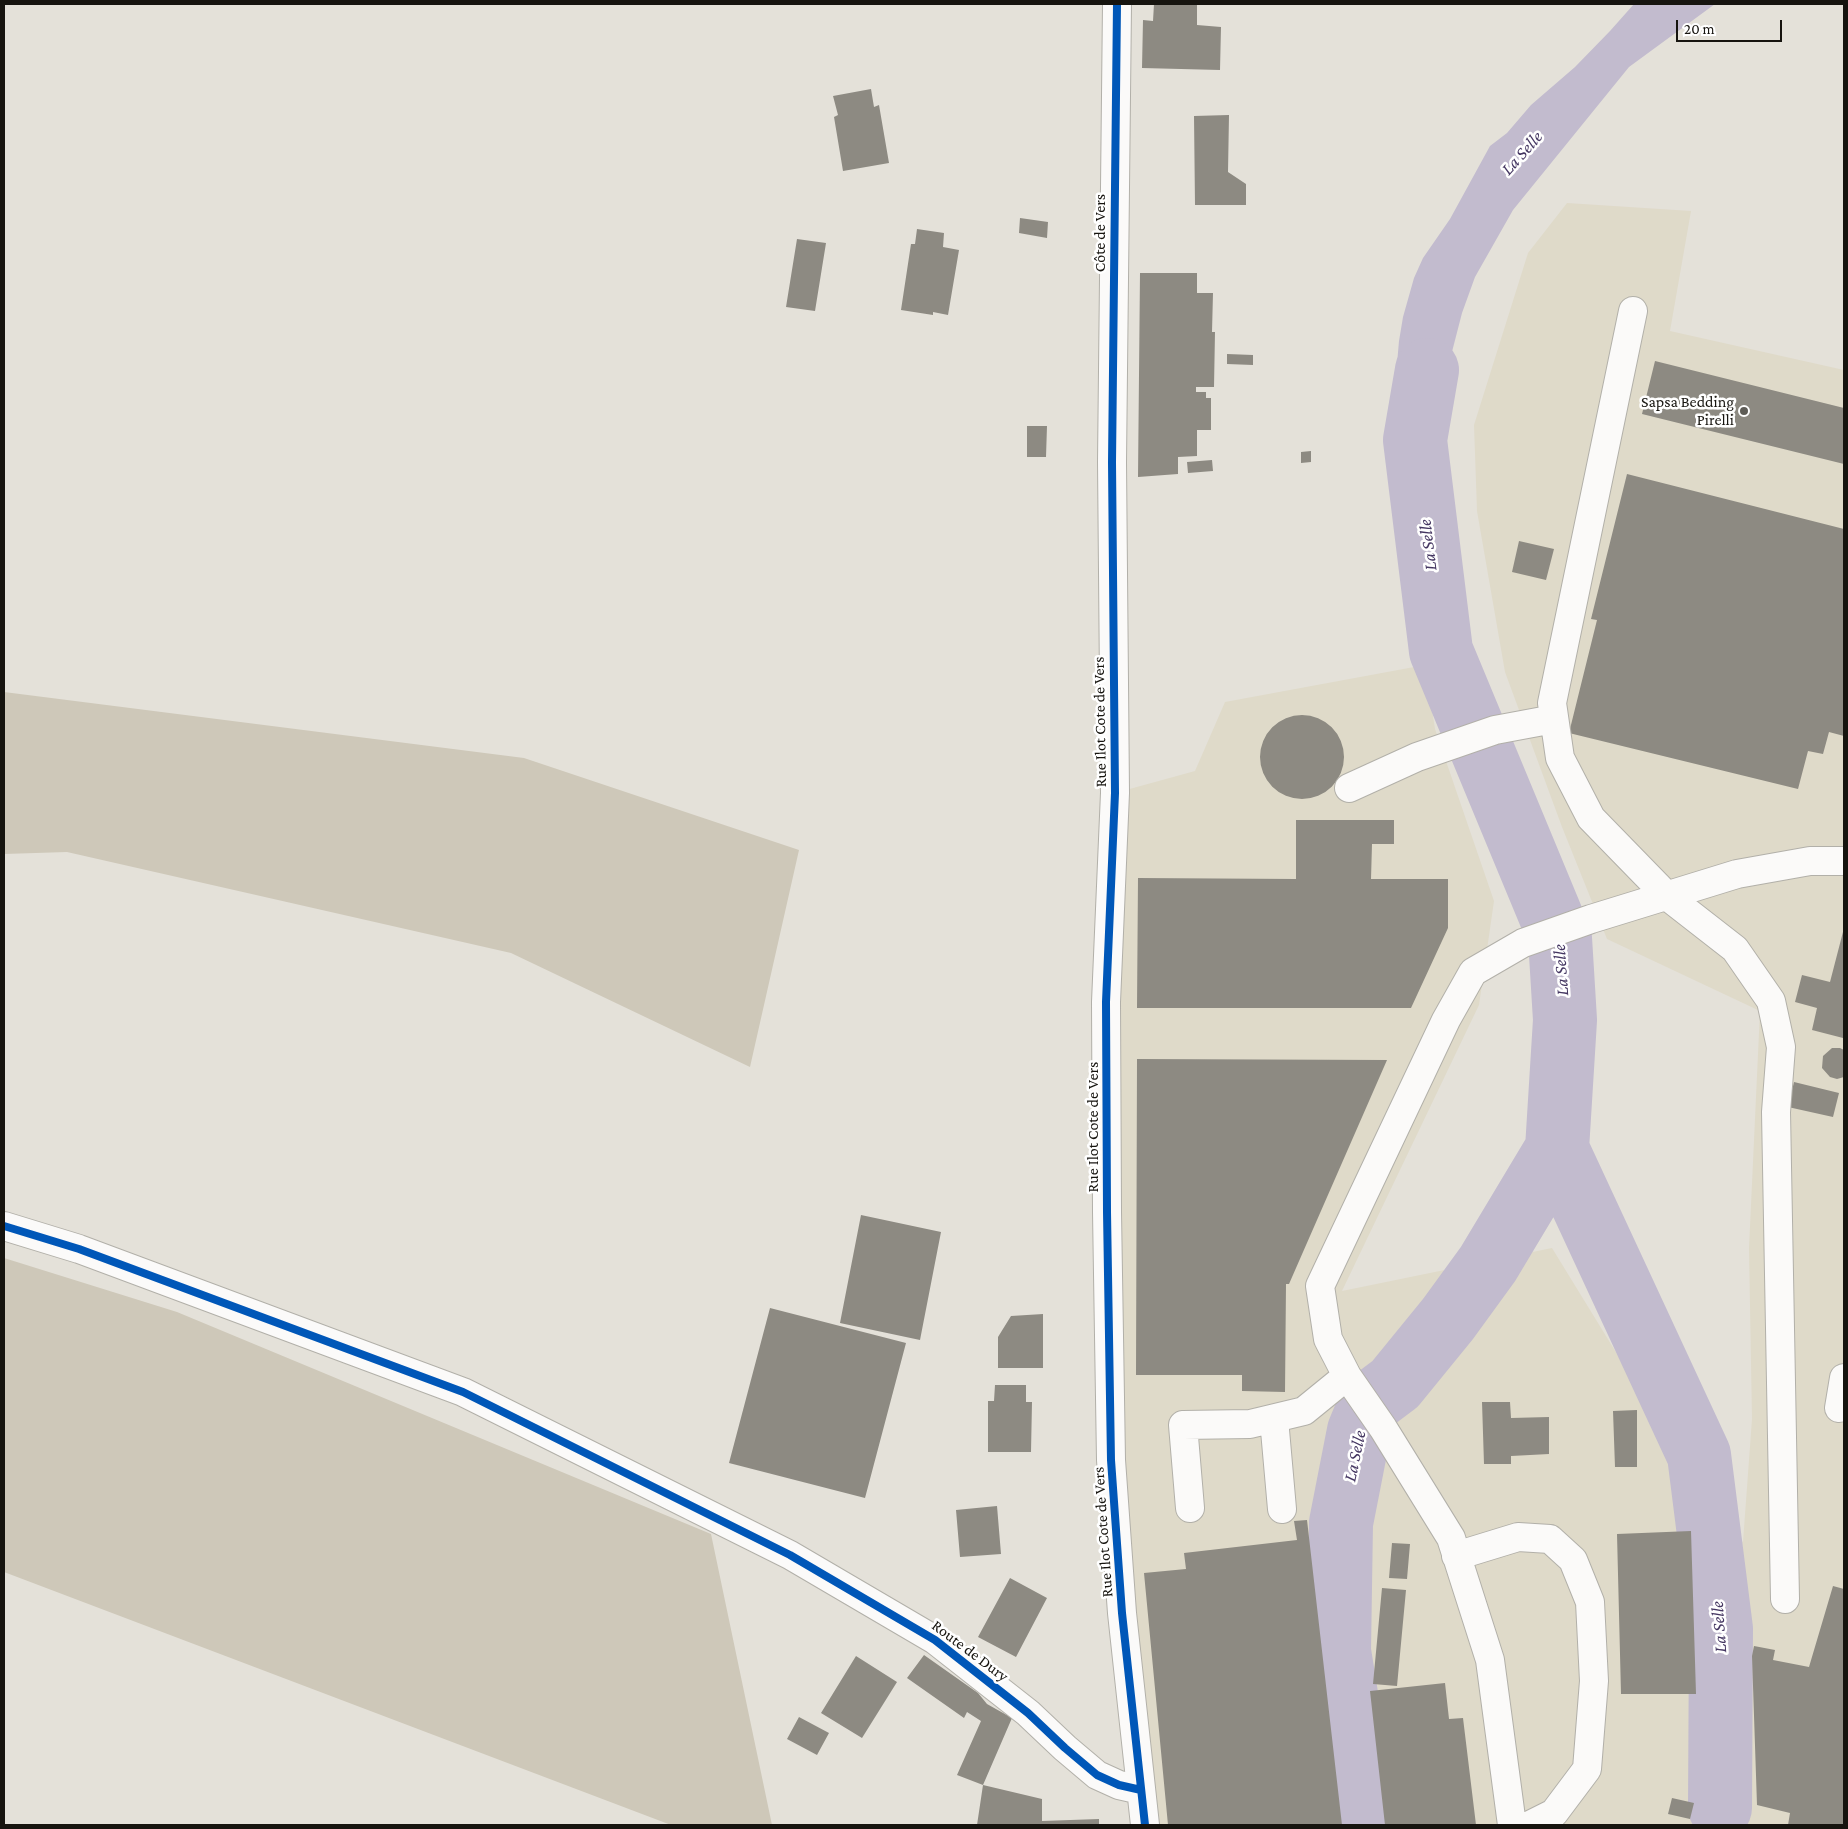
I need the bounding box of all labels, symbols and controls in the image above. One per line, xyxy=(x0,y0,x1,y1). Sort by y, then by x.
scale bar xyxy=(1678,10,1784,42)
text: 20 m xyxy=(1684,21,1715,37)
water label: La Selle xyxy=(1497,127,1547,179)
street label: Côte de Vers xyxy=(1090,194,1110,272)
place label: Sapsa Bedding Pirelli xyxy=(1641,392,1734,430)
marker: Sapsa Bedding Pirelli xyxy=(1738,405,1750,417)
water label: La Selle xyxy=(1414,518,1442,572)
street label: Rue Ilot Cote de Vers xyxy=(1089,656,1111,788)
water label: La Selle xyxy=(1548,943,1574,997)
street label: Rue Ilot Cote de Vers xyxy=(1083,1062,1103,1192)
water label: La Selle xyxy=(1339,1428,1371,1484)
street label: Rue Ilot Cote de Vers xyxy=(1089,1466,1117,1598)
water label: La Selle xyxy=(1706,1600,1732,1654)
street label: Route de Dury xyxy=(928,1616,1012,1686)

